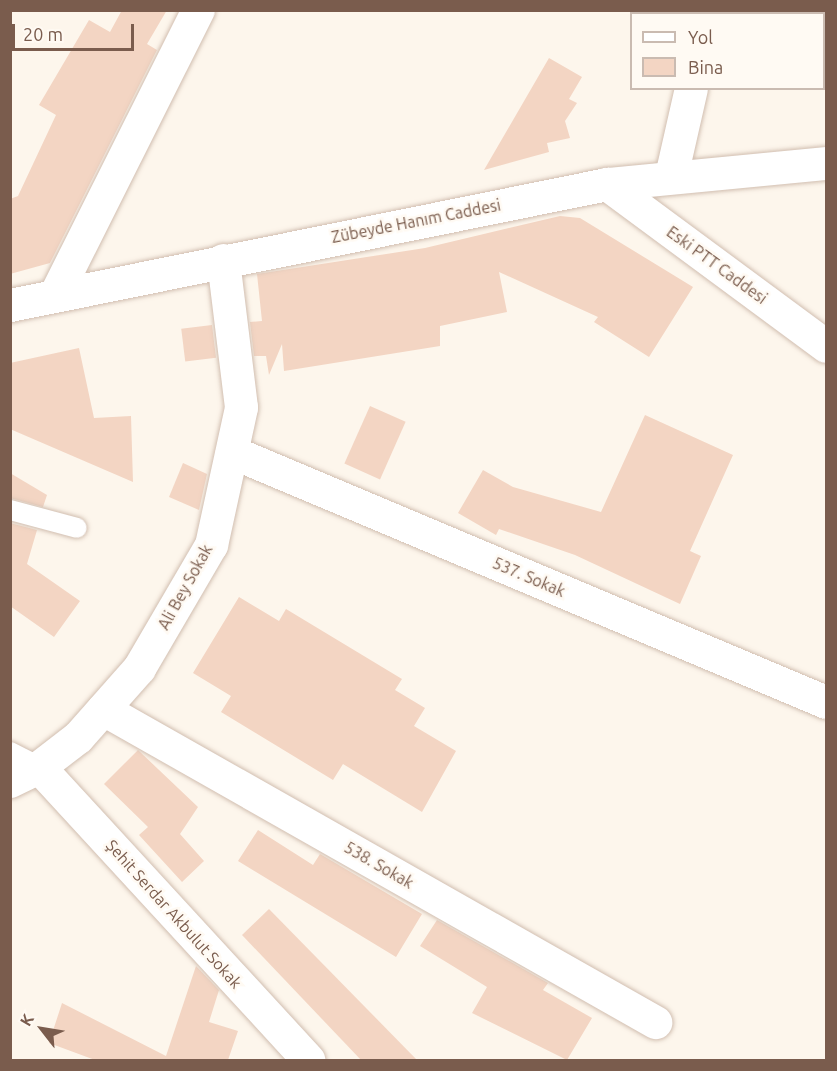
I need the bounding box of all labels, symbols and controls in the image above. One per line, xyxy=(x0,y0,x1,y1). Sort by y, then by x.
scale bar xyxy=(15,12,136,50)
legend xyxy=(630,12,825,90)
text: 20 m xyxy=(23,24,63,44)
text: Yol xyxy=(688,27,713,47)
text: Bina xyxy=(688,57,723,77)
street label: Zübeyde Hanım Caddesi xyxy=(330,195,502,247)
street label: Eski PTT Caddesi xyxy=(663,222,771,308)
street label: Ali Bey Sokak xyxy=(154,541,216,633)
street label: 537. Sokak xyxy=(490,553,568,601)
street label: Şehit Serdar Akbulut Sokak xyxy=(102,836,246,992)
street label: 538. Sokak xyxy=(341,837,417,893)
north arrow xyxy=(12,999,72,1059)
text: K xyxy=(16,1011,37,1029)

